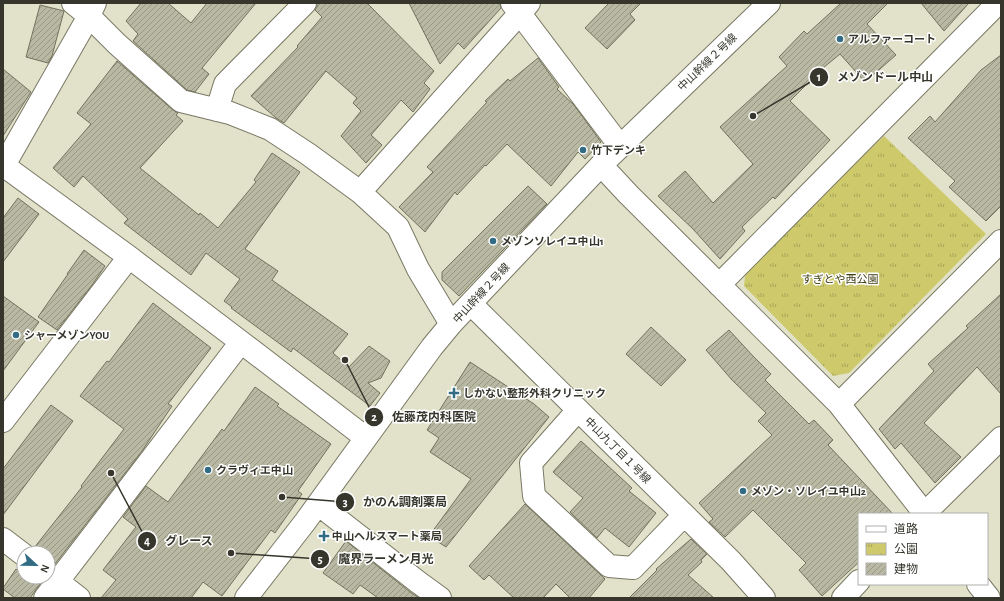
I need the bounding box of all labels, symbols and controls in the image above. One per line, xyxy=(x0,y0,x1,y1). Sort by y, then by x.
street label: 中山幹線２号線 xyxy=(675,31,739,93)
marker: アルファーコート xyxy=(835,34,845,44)
place label: アルファーコート xyxy=(848,34,936,45)
callout: メゾンドール中山 xyxy=(809,65,941,89)
text: メゾンドール中山 xyxy=(837,70,933,83)
text: 1 xyxy=(817,71,821,83)
place label: 竹下デンキ xyxy=(591,144,646,156)
marker: 竹下デンキ xyxy=(578,145,588,155)
place label: メゾンソレイユ中山1 xyxy=(501,235,604,247)
marker: メゾンソレイユ中山1 xyxy=(488,236,498,246)
street label: 中山幹線２号線 xyxy=(450,261,512,325)
park label: すぎとや西公園 xyxy=(802,273,879,285)
place label: シャーメゾンYOU xyxy=(24,329,109,341)
marker: シャーメゾンYOU xyxy=(11,330,21,340)
marker: しかない整形外科クリニック xyxy=(448,387,460,399)
place label: しかない整形外科クリニック xyxy=(463,387,606,399)
callout: 佐藤茂内科医院 xyxy=(364,405,484,429)
text: 佐藤茂内科医院 xyxy=(392,410,476,423)
text: 2 xyxy=(371,411,377,423)
street label: 中山九丁目１号線 xyxy=(583,415,653,485)
place label: クラヴィエ中山 xyxy=(216,464,293,476)
marker: クラヴィエ中山 xyxy=(203,465,213,475)
place label: メゾン・ソレイユ中山2 xyxy=(751,485,866,497)
marker: メゾン・ソレイユ中山2 xyxy=(738,486,748,496)
callout: かのん調剤薬局 xyxy=(335,490,455,514)
text: 3 xyxy=(342,496,348,508)
text: かのん調剤薬局 xyxy=(363,496,447,508)
legend xyxy=(858,513,988,585)
text: 道路 xyxy=(894,522,918,535)
callout: グレース xyxy=(137,529,221,553)
marker: 中山ヘルスマート薬局 xyxy=(319,531,329,541)
place label: 中山ヘルスマート薬局 xyxy=(332,531,442,542)
text: グレース xyxy=(165,534,213,547)
text: 4 xyxy=(144,535,150,547)
text: 公園 xyxy=(894,543,918,555)
north arrow xyxy=(16,545,56,585)
callout: 魔界ラーメン月光 xyxy=(310,547,442,571)
text: 5 xyxy=(317,553,323,565)
text: 魔界ラーメン月光 xyxy=(338,553,434,565)
text: 建物 xyxy=(894,562,918,575)
text: N xyxy=(38,563,51,574)

